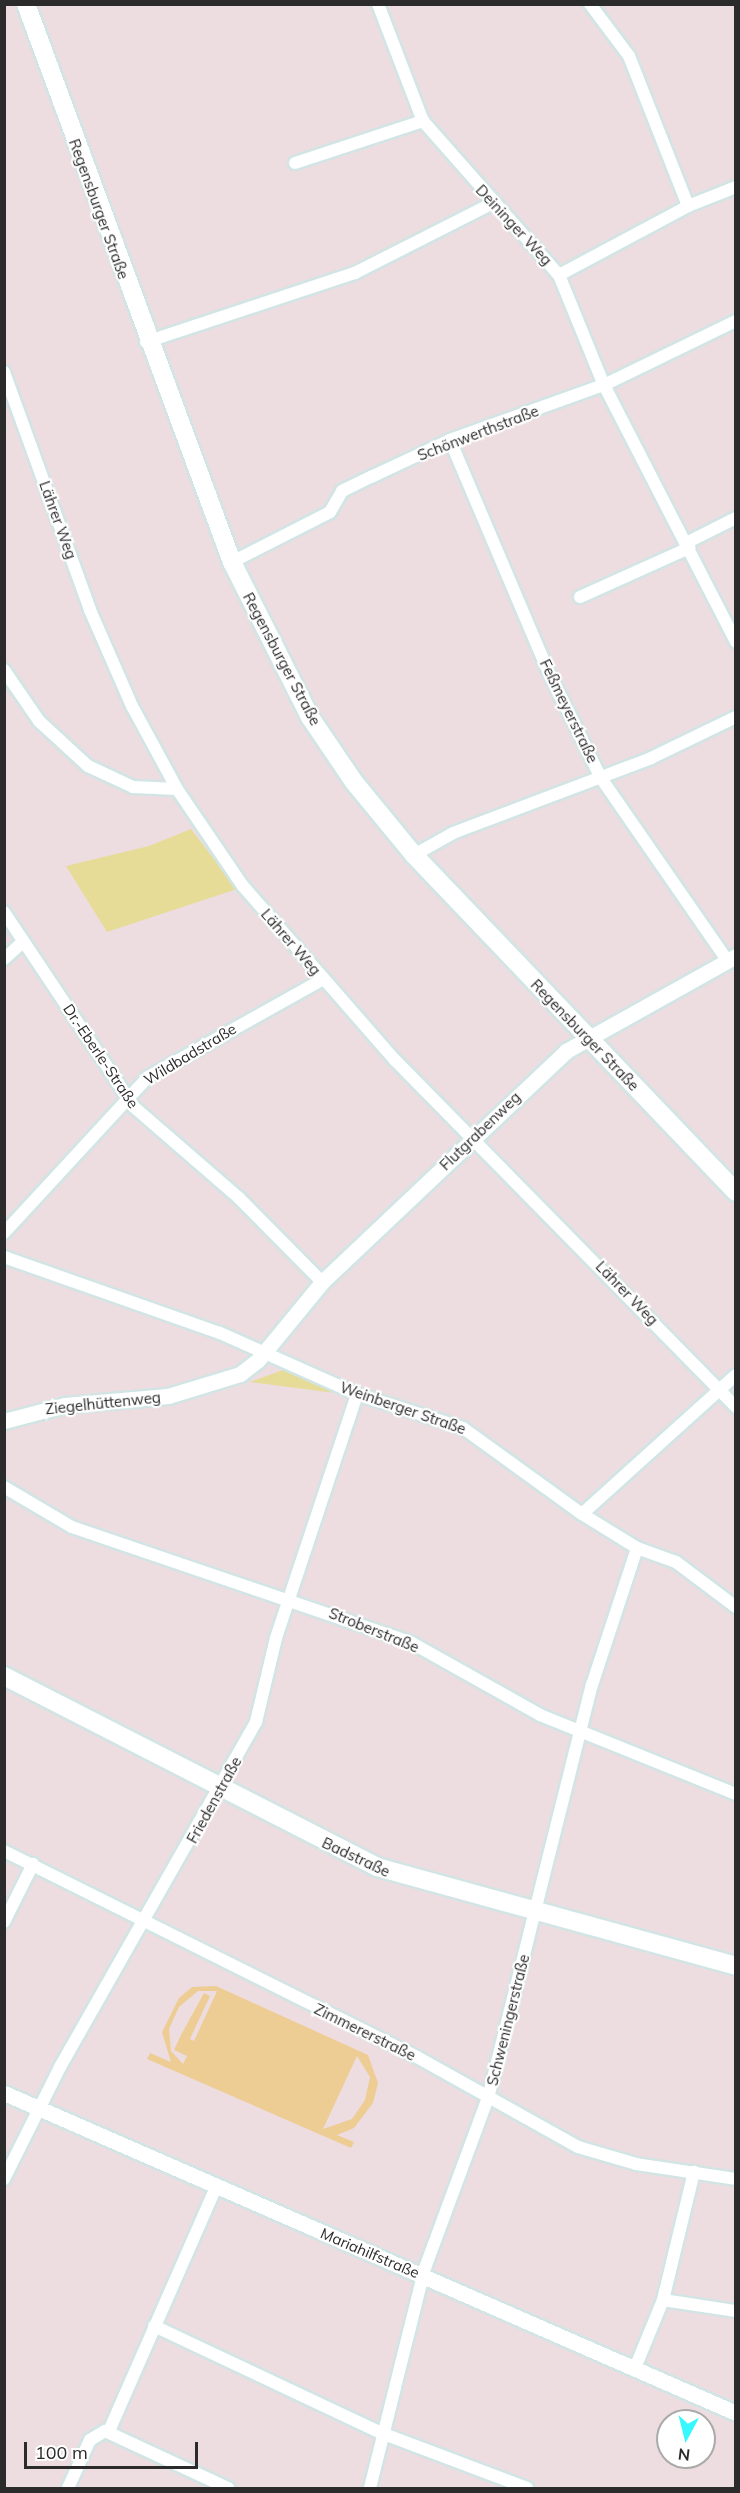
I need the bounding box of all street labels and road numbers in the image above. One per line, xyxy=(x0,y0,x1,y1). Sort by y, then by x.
street label: Regensburger Straße xyxy=(65,136,133,282)
street label: Deininger Weg xyxy=(472,181,556,269)
street label: Schönwerthstraße xyxy=(415,402,541,464)
street label: Lährer Weg xyxy=(36,478,80,562)
street label: Regensburger Straße xyxy=(239,589,325,729)
street label: Feßmeyerstraße xyxy=(536,656,602,766)
street label: Lährer Weg xyxy=(257,905,325,979)
street label: Regensburger Straße xyxy=(527,976,643,1094)
street label: Dr.-Eberle-Straße xyxy=(60,1001,142,1111)
street label: Wildbadstraße xyxy=(141,1019,239,1089)
street label: Flutgrabenweg xyxy=(436,1088,524,1174)
street label: Lährer Weg xyxy=(592,1257,662,1329)
street label: Weinberger Straße xyxy=(338,1378,468,1438)
street label: Ziegelhüttenweg xyxy=(44,1388,162,1418)
street label: Stroberstraße xyxy=(326,1604,422,1656)
street label: Friedenstraße xyxy=(183,1754,245,1846)
street label: Badstraße xyxy=(319,1833,393,1881)
street label: Schweningerstraße xyxy=(483,1952,533,2088)
street label: Zimmererstraße xyxy=(311,2000,419,2064)
street label: Mariahilfstraße xyxy=(318,2224,422,2282)

